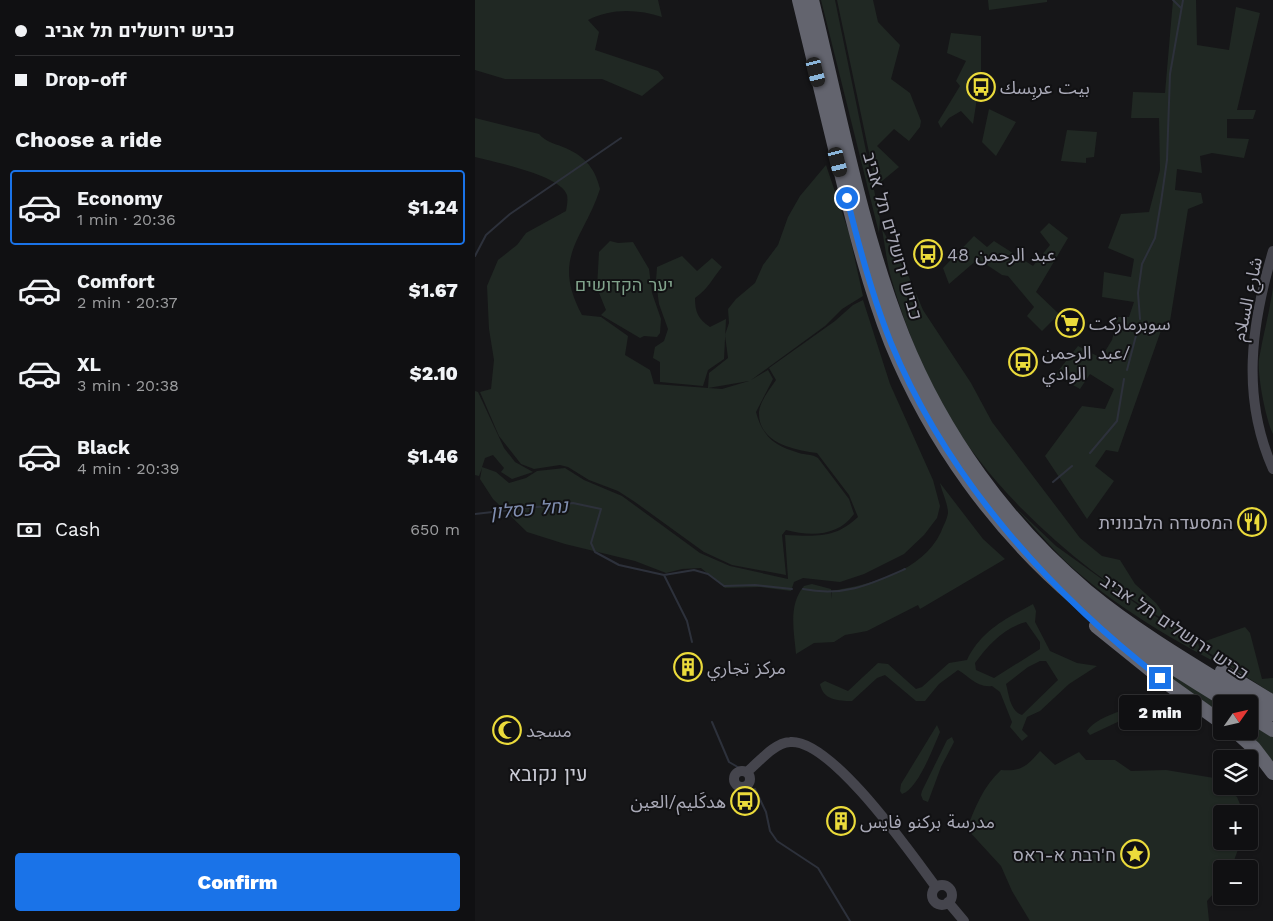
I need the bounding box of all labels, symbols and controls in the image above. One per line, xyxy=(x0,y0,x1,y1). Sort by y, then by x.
text: כביש ירושלים תל אביב xyxy=(45,19,235,42)
car xyxy=(805,56,826,88)
text: Drop-off xyxy=(45,68,127,91)
bus stop icon: بيت عربِسك xyxy=(966,72,996,102)
place label: بيت عربِسك xyxy=(1000,77,1090,101)
text: Choose a ride xyxy=(15,127,162,152)
car xyxy=(827,146,848,178)
street label: כביש ירושלים תל אביב xyxy=(859,150,927,322)
icon: car xyxy=(17,185,62,230)
text: Economy xyxy=(77,187,162,210)
route start xyxy=(836,187,858,209)
text: $1.24 xyxy=(408,196,458,219)
text: 1 min · 20:36 xyxy=(77,210,176,229)
bus stop icon: عبد الرحمن 48 xyxy=(913,239,943,269)
place label: عبد الرحمن 48 xyxy=(947,244,1056,266)
street label: شارع السلام xyxy=(1228,255,1270,344)
icon: car xyxy=(17,268,62,313)
text: Comfort xyxy=(77,270,155,293)
park label: יער הקדושים xyxy=(575,274,673,295)
text: $1.67 xyxy=(408,279,458,302)
text: 2 min · 20:37 xyxy=(77,293,177,312)
supermarket icon: سوبرماركت xyxy=(1055,308,1085,338)
place label: سوبرماركت xyxy=(1089,313,1171,335)
place label: عبد الرحمن/ الوادي xyxy=(1042,342,1130,387)
bus stop icon: عبد الرحمن/ الوادي xyxy=(1008,347,1038,377)
icon: car xyxy=(17,351,62,396)
text: XL xyxy=(77,353,101,376)
text: $2.10 xyxy=(410,362,458,385)
text: 3 min · 20:38 xyxy=(77,376,179,395)
icon: car xyxy=(17,434,62,479)
text: Black xyxy=(77,436,130,459)
text: $1.46 xyxy=(407,445,458,468)
text: 4 min · 20:39 xyxy=(77,459,179,478)
water label: נחל כסלון xyxy=(489,494,570,524)
restaurant icon: המסעדה הלבנונית xyxy=(1237,507,1267,537)
place label: המסעדה הלבנונית xyxy=(1099,512,1233,533)
icon: cash xyxy=(15,516,43,544)
text: Cash xyxy=(55,518,101,541)
text: 650 m xyxy=(410,520,460,539)
street label: כביש ירושלים תל אביב xyxy=(1097,570,1253,684)
building icon: مركز تجاري xyxy=(673,652,703,682)
place label: مركز تجاري xyxy=(707,657,786,681)
route end xyxy=(1149,667,1171,689)
north arrow xyxy=(1213,695,1257,740)
map controls xyxy=(1213,695,1258,905)
callout: 2 min xyxy=(1119,696,1201,730)
text: 2 min xyxy=(1138,703,1182,722)
mosque icon: مسجد xyxy=(492,715,522,745)
place label: مسجد xyxy=(526,720,572,741)
button: layers xyxy=(1213,750,1258,795)
district label: עין נקובא xyxy=(508,762,588,786)
bus stop icon: هدكَليم/العين xyxy=(730,786,760,816)
place label: هدكَليم/العين xyxy=(630,791,726,815)
button: + xyxy=(1213,805,1258,850)
building icon: مدرسة بركنو فايس xyxy=(826,806,856,836)
place label: مدرسة بركنو فايس xyxy=(860,811,995,833)
place icon: ח'רבת א-ראס xyxy=(1120,839,1150,869)
place label: ח'רבת א-ראס xyxy=(1013,844,1116,865)
button: Confirm xyxy=(15,853,460,911)
button: − xyxy=(1213,860,1258,905)

